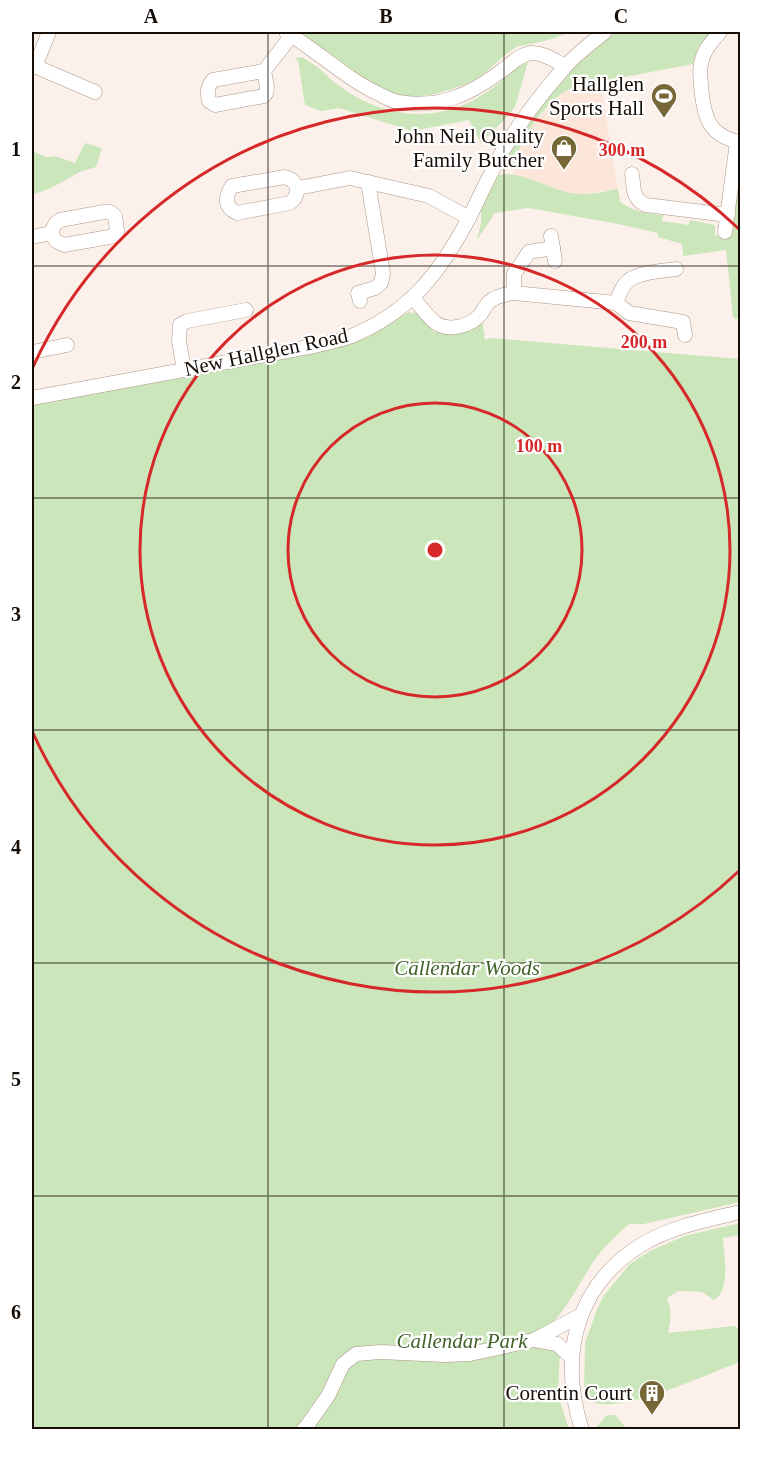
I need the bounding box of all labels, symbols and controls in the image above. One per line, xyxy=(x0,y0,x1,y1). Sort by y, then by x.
text: A xyxy=(144,5,159,27)
text: B xyxy=(379,5,393,27)
text: C xyxy=(614,5,628,27)
place label: Hallglen Sports Hall xyxy=(549,72,644,120)
sports icon: Hallglen Sports Hall xyxy=(649,81,679,119)
place label: John Neil Quality Family Butcher xyxy=(395,124,544,172)
shop icon: John Neil Quality Family Butcher xyxy=(549,133,579,171)
text: 1 xyxy=(11,138,21,160)
text: 300 m xyxy=(599,140,645,160)
street label: New Hallglen Road xyxy=(182,323,351,381)
text: 200 m xyxy=(621,332,667,352)
text: 2 xyxy=(11,371,21,393)
text: 100 m xyxy=(516,436,562,456)
centre of rings xyxy=(425,540,445,560)
text: 3 xyxy=(11,603,21,625)
text: 4 xyxy=(11,836,21,858)
park label: Callendar Woods xyxy=(394,956,540,980)
text: 5 xyxy=(11,1068,21,1090)
text: 6 xyxy=(11,1301,21,1323)
park label: Callendar Park xyxy=(396,1329,528,1353)
building icon: Corentin Court xyxy=(637,1378,667,1416)
place label: Corentin Court xyxy=(505,1381,632,1405)

